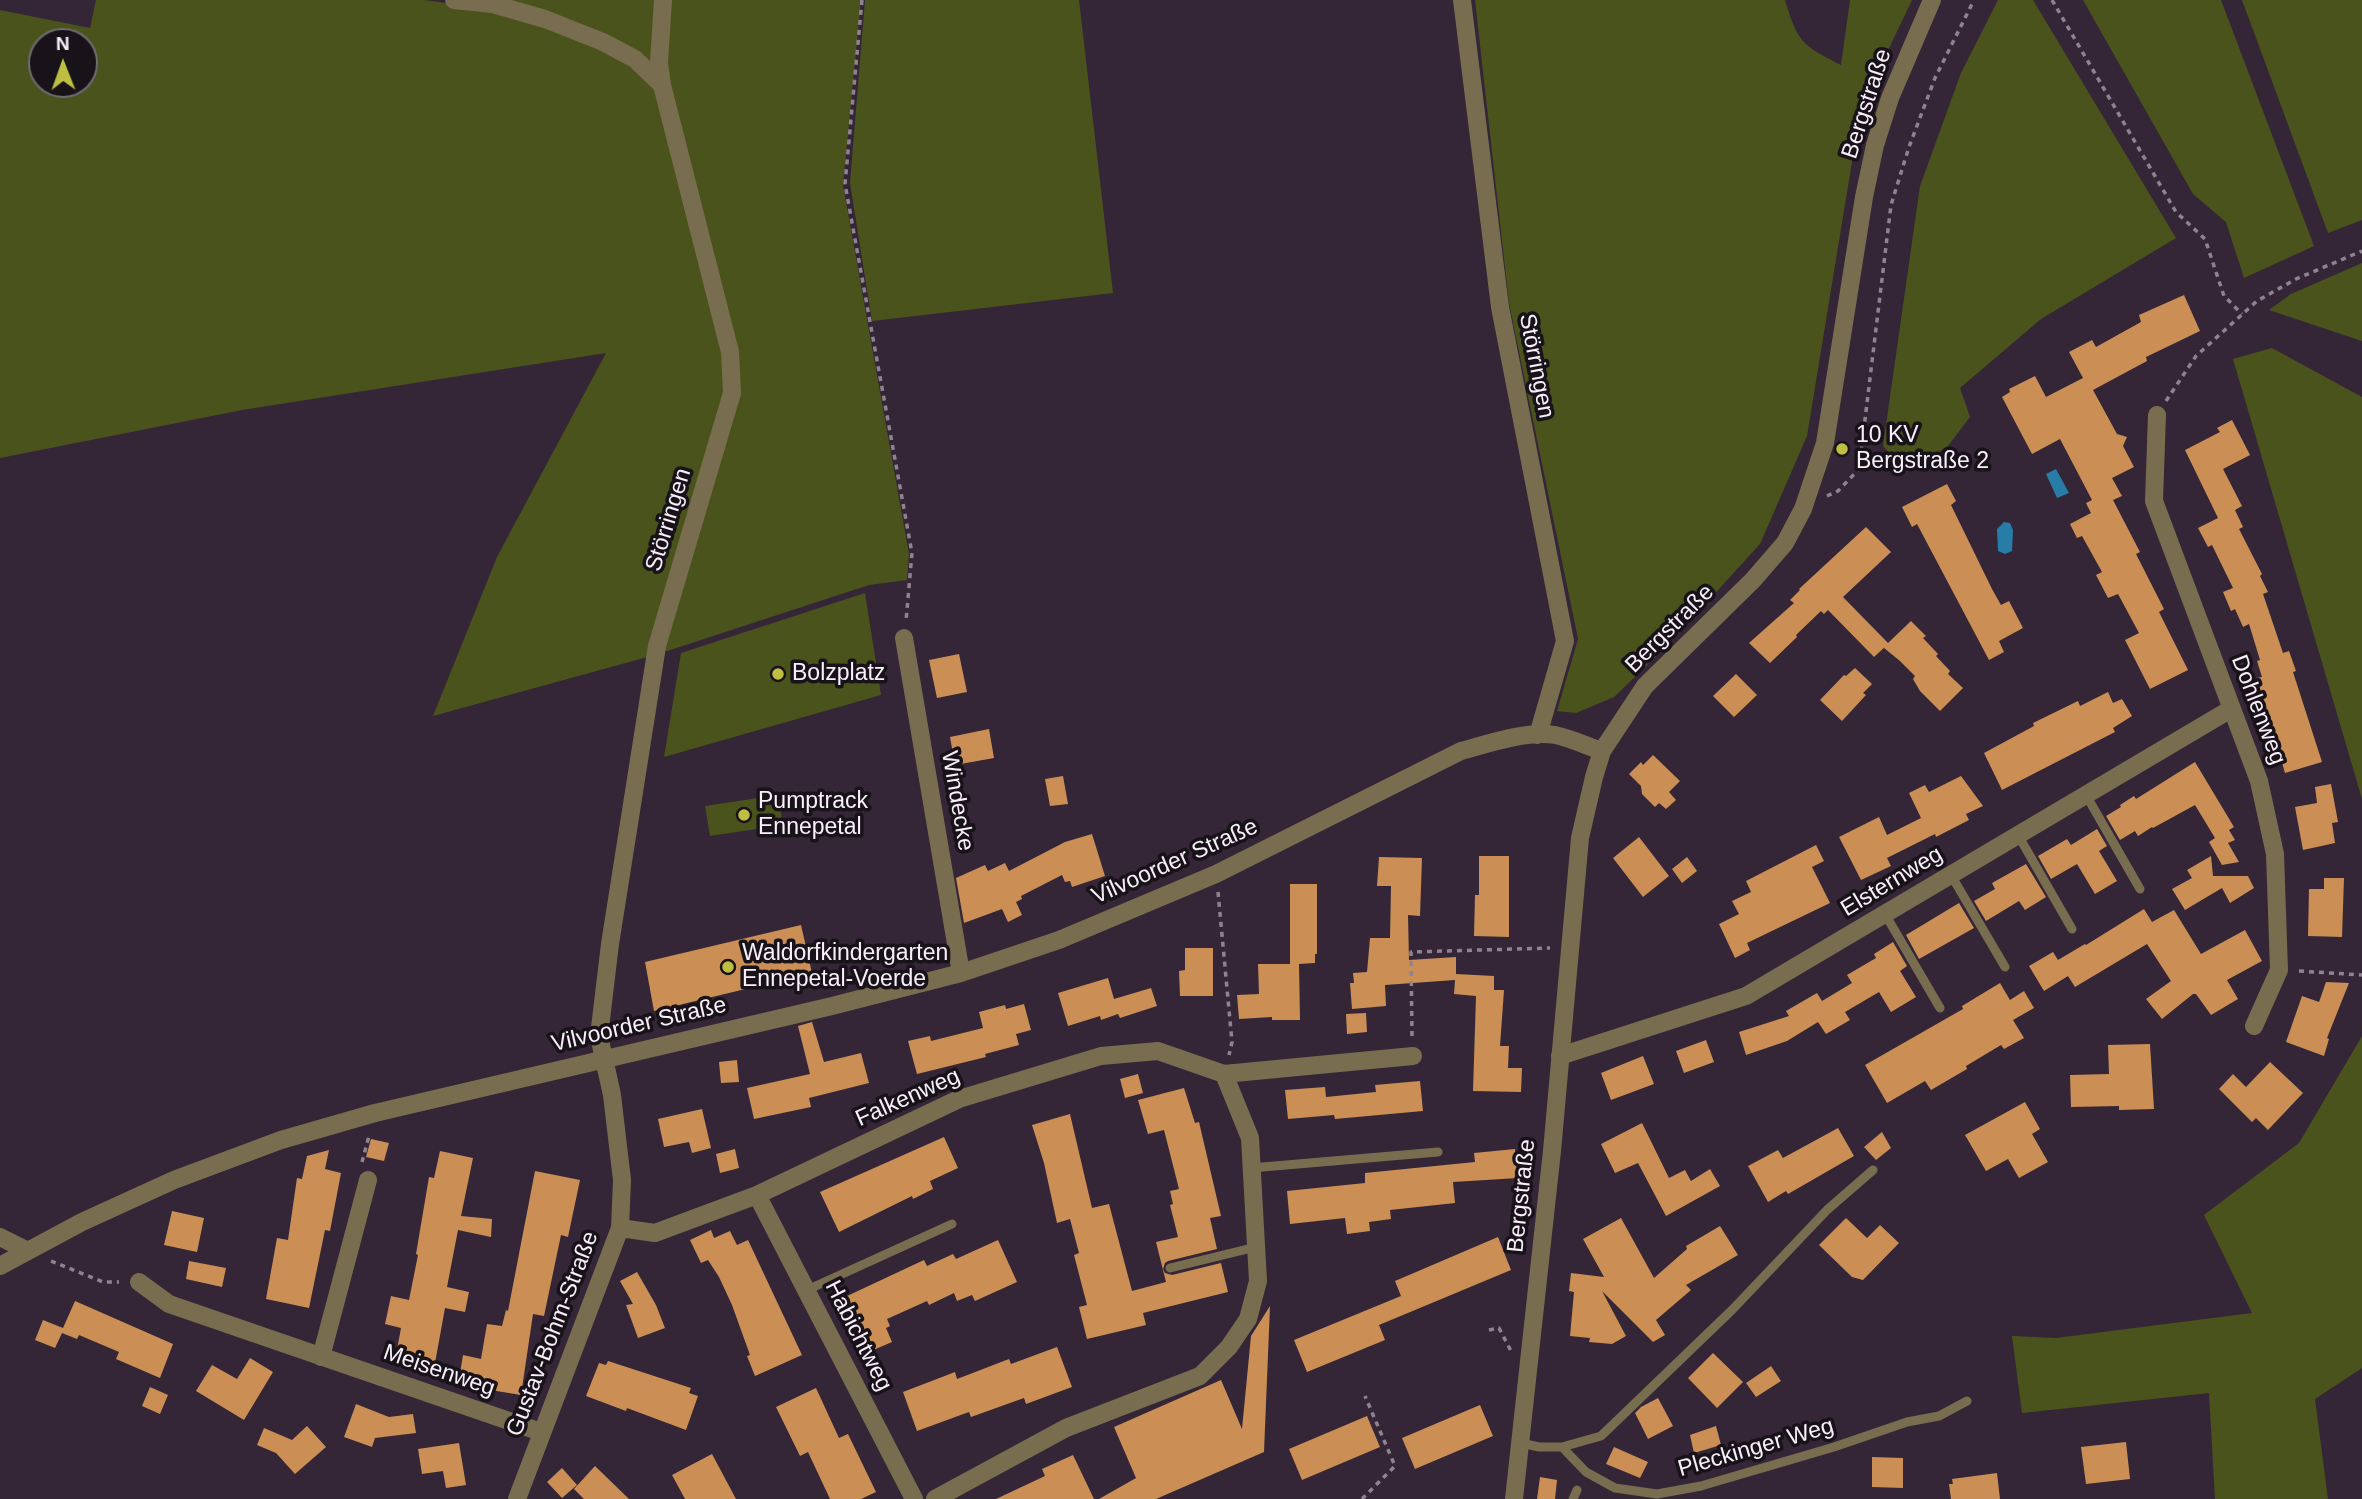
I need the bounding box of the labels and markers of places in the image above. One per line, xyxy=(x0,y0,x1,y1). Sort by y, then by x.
place label: 10 KV Bergstraße 2 xyxy=(1856,422,1989,476)
marker: 10 KV Bergstraße 2 xyxy=(1834,441,1850,457)
place label: Bolzplatz xyxy=(792,660,885,688)
marker: Bolzplatz xyxy=(770,666,786,682)
place label: Pumptrack Ennepetal xyxy=(758,788,868,842)
marker: Pumptrack Ennepetal xyxy=(736,807,752,823)
place label: Waldorfkindergarten Ennepetal-Voerde xyxy=(742,940,948,994)
marker: Waldorfkindergarten Ennepetal-Voerde xyxy=(720,959,736,975)

